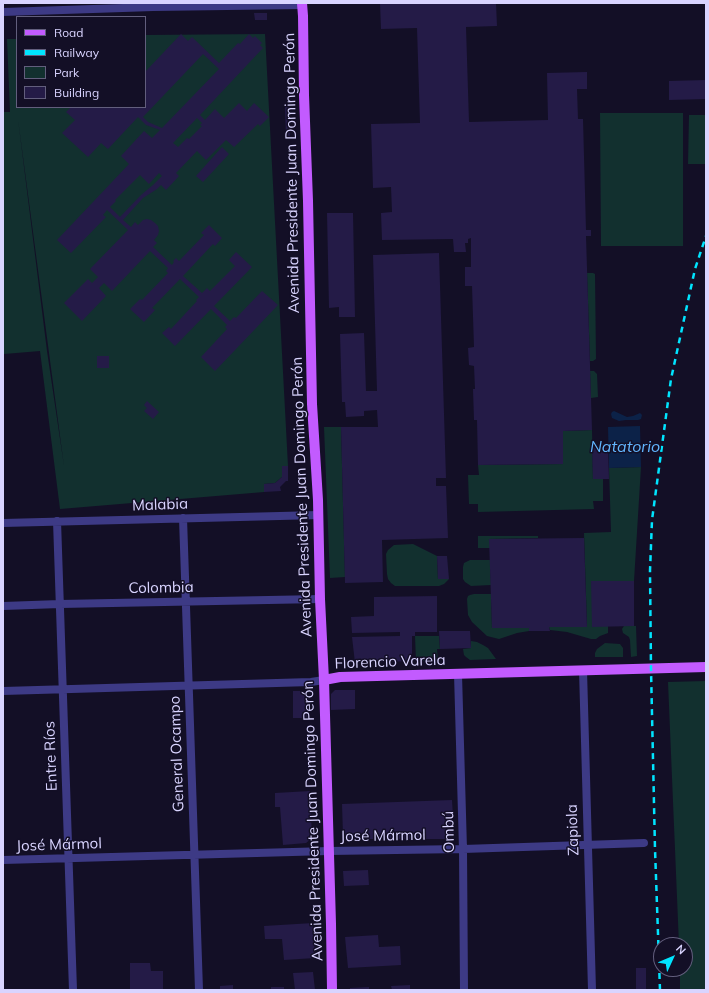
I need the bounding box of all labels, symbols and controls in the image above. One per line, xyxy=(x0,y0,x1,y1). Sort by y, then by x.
legend xyxy=(16,16,146,108)
text: Road xyxy=(54,25,83,40)
street label: Avenida Presidente Juan Domingo Perón xyxy=(281,33,303,313)
text: Railway xyxy=(54,45,99,60)
text: Park xyxy=(54,65,79,80)
text: Building xyxy=(54,85,99,100)
street label: Avenida Presidente Juan Domingo Perón xyxy=(288,356,316,638)
water label: Natatorio xyxy=(590,437,660,457)
street label: Malabia xyxy=(132,495,188,515)
street label: Colombia xyxy=(128,578,194,598)
street label: Florencio Varela xyxy=(334,651,446,673)
street label: Avenida Presidente Juan Domingo Perón xyxy=(299,680,327,962)
street label: General Ocampo xyxy=(166,695,188,813)
street label: Entre Ríos xyxy=(41,721,61,791)
street label: Zapiola xyxy=(563,804,583,856)
street label: Ombú xyxy=(440,811,458,853)
street label: José Mármol xyxy=(340,826,426,846)
street label: José Mármol xyxy=(16,835,102,855)
north arrow xyxy=(653,937,693,977)
text: N xyxy=(673,942,689,957)

